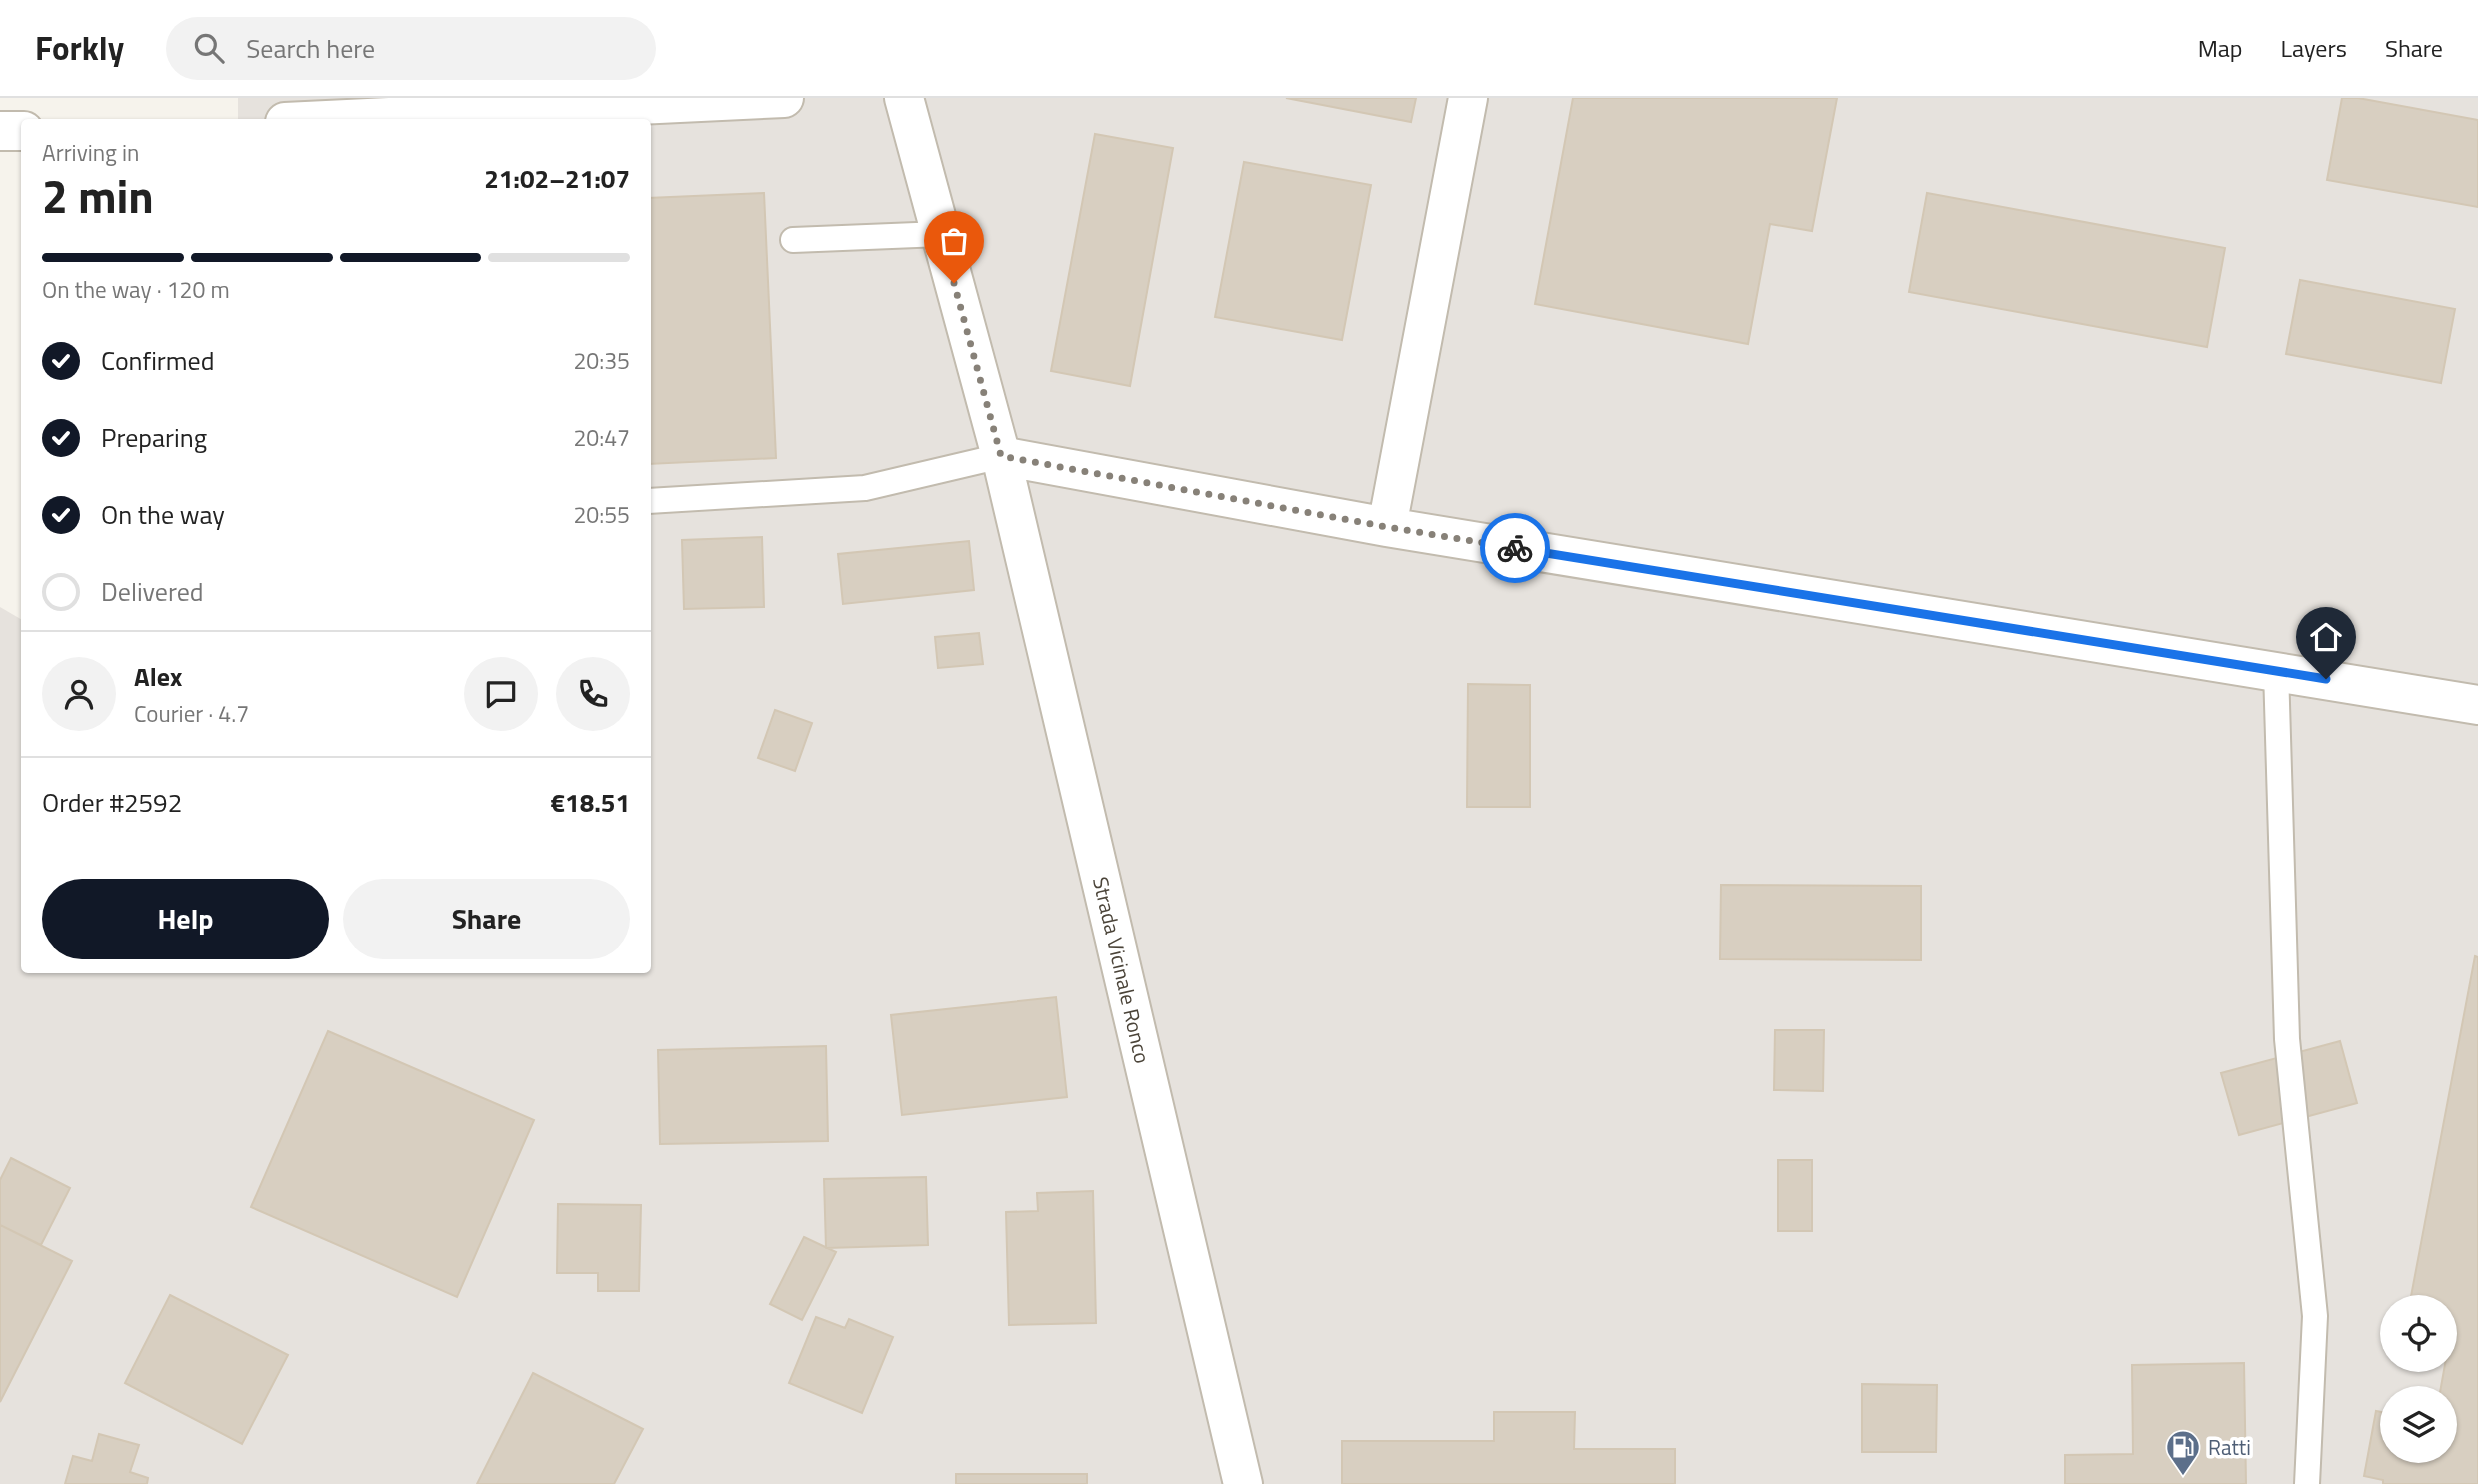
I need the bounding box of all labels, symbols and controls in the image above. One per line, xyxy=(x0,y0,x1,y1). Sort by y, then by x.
search box xyxy=(166,17,656,80)
text: Forkly xyxy=(35,23,124,73)
icon: search xyxy=(190,29,228,67)
text: Search here xyxy=(246,29,375,68)
text: Map xyxy=(2198,30,2243,66)
text: Layers xyxy=(2281,30,2347,66)
text: Share xyxy=(2385,30,2443,66)
text: Arriving in xyxy=(42,135,139,170)
text: 21:02–21:07 xyxy=(484,159,630,198)
text: 2 min xyxy=(42,161,154,231)
pin xyxy=(924,211,984,283)
icon: bag xyxy=(935,222,973,260)
text: On the way · 120 m xyxy=(42,272,230,307)
text: Confirmed xyxy=(101,341,215,380)
icon: check xyxy=(42,342,80,380)
text: 20:35 xyxy=(573,343,630,378)
text: Preparing xyxy=(101,418,207,457)
icon: check xyxy=(42,419,80,457)
text: 20:47 xyxy=(573,420,630,455)
text: On the way xyxy=(101,495,225,534)
icon: check xyxy=(42,496,80,534)
text: 20:55 xyxy=(573,497,630,532)
courier xyxy=(1480,513,1550,583)
icon: bike xyxy=(1496,529,1534,567)
text: Delivered xyxy=(101,572,204,611)
pin xyxy=(2296,607,2356,679)
icon: home xyxy=(2307,618,2345,656)
button: person xyxy=(42,657,116,731)
text: Alex xyxy=(134,657,182,696)
button: chat xyxy=(464,657,538,731)
button: phone xyxy=(556,657,630,731)
text: Courier · 4.7 xyxy=(134,696,249,731)
text: Order #2592 xyxy=(42,783,182,822)
text: €18.51 xyxy=(551,783,630,822)
street label: Strada Vicinale Ronco xyxy=(1085,874,1159,1066)
button: Help xyxy=(42,879,329,959)
button: Share xyxy=(343,879,630,959)
map controls xyxy=(2380,1295,2457,1463)
button: locate xyxy=(2380,1295,2457,1372)
button: layers xyxy=(2380,1386,2457,1463)
fuel station icon: Ratti xyxy=(2164,1428,2202,1477)
place label: Ratti xyxy=(2208,1431,2251,1463)

